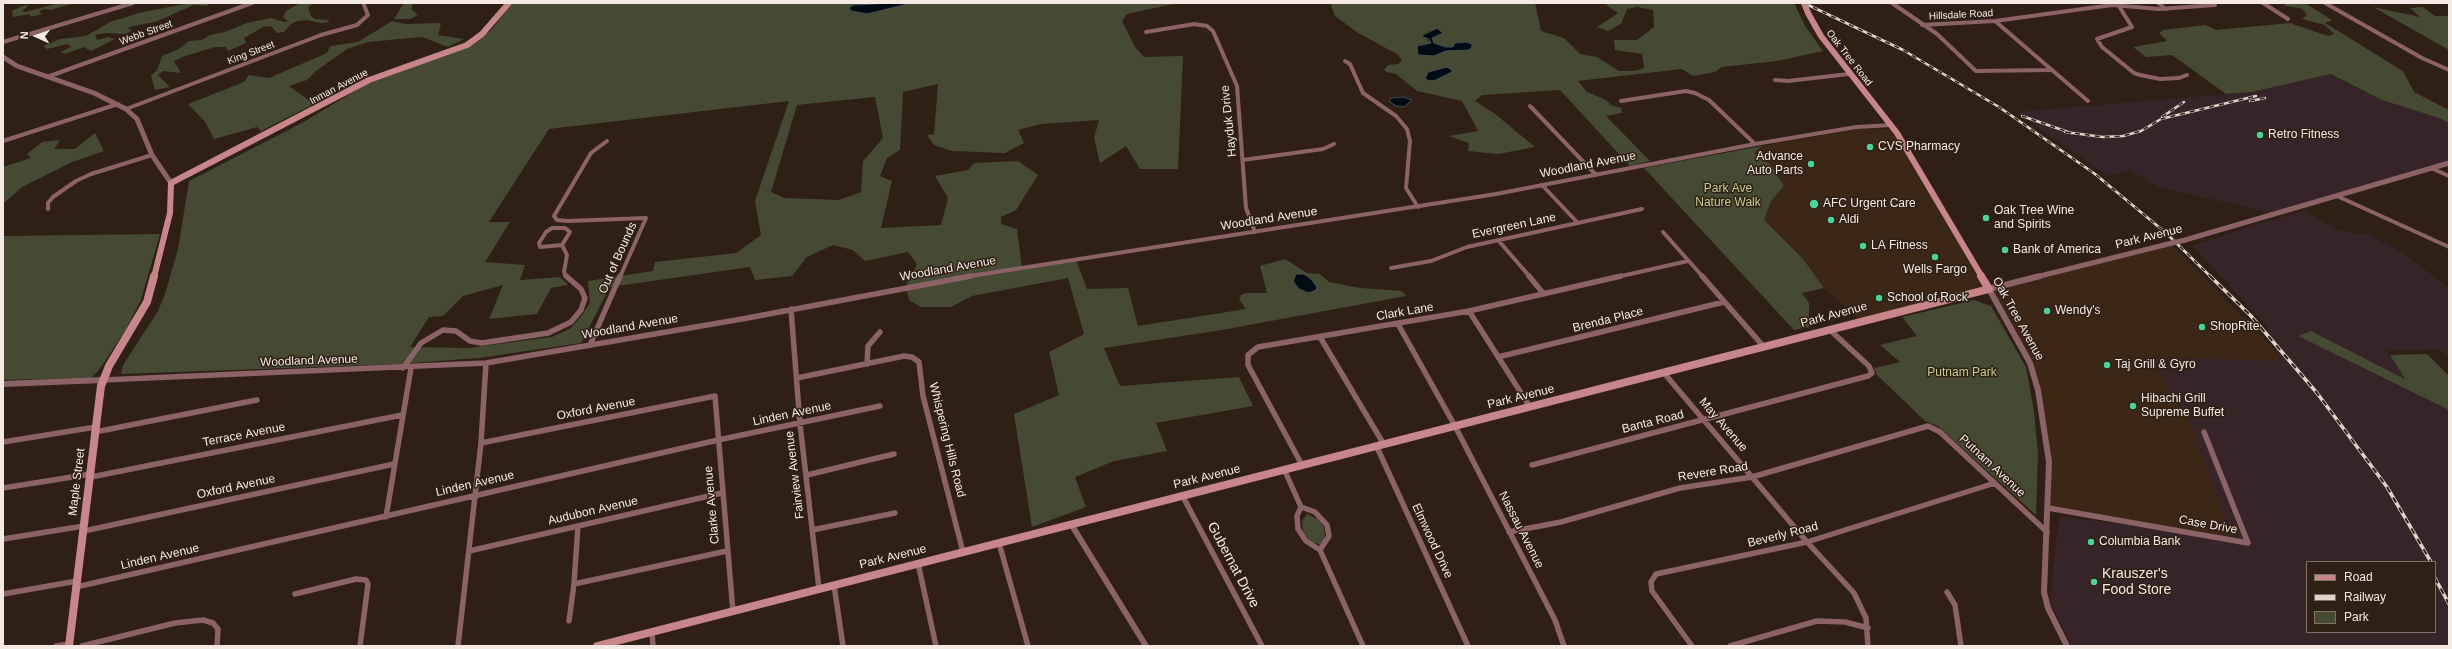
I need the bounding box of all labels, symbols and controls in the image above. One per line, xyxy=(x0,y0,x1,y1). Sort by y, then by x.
street label: Hillsdale Road xyxy=(1928,7,1994,23)
north arrow xyxy=(16,16,56,56)
street label: Webb Street xyxy=(118,18,174,48)
street label: Oak Tree Road xyxy=(1823,28,1875,88)
text: N xyxy=(18,31,30,40)
street label: King Street xyxy=(226,39,276,67)
street label: Inman Avenue xyxy=(308,67,370,107)
street label: Hayduk Drive xyxy=(1218,84,1240,158)
place label: Retro Fitness xyxy=(2268,128,2339,142)
marker: Retro Fitness xyxy=(2255,130,2265,140)
place label: CVS Pharmacy xyxy=(1878,140,1960,154)
marker: CVS Pharmacy xyxy=(1865,142,1875,152)
street label: Woodland Avenue xyxy=(1539,149,1637,181)
place label: Advance Auto Parts xyxy=(1747,150,1803,178)
marker: Advance Auto Parts xyxy=(1806,159,1816,169)
park label: Park Ave Nature Walk xyxy=(1695,182,1761,210)
place label: AFC Urgent Care xyxy=(1823,197,1916,211)
marker: AFC Urgent Care xyxy=(1808,198,1820,210)
street label: Woodland Avenue xyxy=(1220,204,1318,234)
place label: Oak Tree Wine and Spirits xyxy=(1994,204,2074,232)
street label: Evergreen Lane xyxy=(1471,210,1557,242)
place label: Aldi xyxy=(1839,213,1859,227)
marker: Oak Tree Wine and Spirits xyxy=(1981,213,1991,223)
marker: Aldi xyxy=(1826,215,1836,225)
street label: Out of Bounds xyxy=(596,220,640,296)
street label: Park Avenue xyxy=(2114,222,2184,252)
place label: LA Fitness xyxy=(1871,239,1928,253)
marker: LA Fitness xyxy=(1858,241,1868,251)
place label: Bank of America xyxy=(2013,243,2101,257)
marker: Bank of America xyxy=(2000,245,2010,255)
marker: Wells Fargo xyxy=(1930,252,1940,262)
street label: Woodland Avenue xyxy=(899,253,997,285)
place label: Wells Fargo xyxy=(1903,263,1967,277)
street label: Oak Tree Avenue xyxy=(1989,275,2047,363)
place label: School of Rock xyxy=(1887,291,1968,305)
marker: School of Rock xyxy=(1874,293,1884,303)
street label: Park Avenue xyxy=(1799,299,1869,331)
street label: Clark Lane xyxy=(1375,300,1435,324)
street label: Brenda Place xyxy=(1571,304,1645,336)
place label: Wendy's xyxy=(2055,304,2100,318)
marker: Wendy's xyxy=(2042,306,2052,316)
street label: Woodland Avenue xyxy=(581,311,679,343)
place label: ShopRite xyxy=(2210,320,2259,334)
marker: ShopRite xyxy=(2197,322,2207,332)
street label: Woodland Avenue xyxy=(260,352,358,370)
place label: Taj Grill & Gyro xyxy=(2115,358,2196,372)
marker: Taj Grill & Gyro xyxy=(2102,360,2112,370)
park label: Putnam Park xyxy=(1927,366,1997,380)
street label: Whispering Hills Road xyxy=(926,381,968,499)
street label: Park Avenue xyxy=(1486,382,1556,412)
place label: Hibachi Grill Supreme Buffet xyxy=(2141,392,2224,420)
street label: Oxford Avenue xyxy=(555,394,637,424)
street label: May Avenue xyxy=(1696,395,1750,455)
street label: Linden Avenue xyxy=(751,399,833,429)
marker: Hibachi Grill Supreme Buffet xyxy=(2128,401,2138,411)
street label: Banta Road xyxy=(1621,407,1685,437)
street label: Terrace Avenue xyxy=(201,420,287,450)
street label: Fairview Avenue xyxy=(782,430,808,520)
street label: Putnam Avenue xyxy=(1956,432,2028,500)
street label: Maple Street xyxy=(66,447,88,517)
street label: Revere Road xyxy=(1677,459,1749,485)
street label: Park Avenue xyxy=(1172,462,1242,492)
street label: Clarke Avenue xyxy=(701,465,723,545)
street label: Linden Avenue xyxy=(434,468,516,500)
street label: Oxford Avenue xyxy=(195,472,277,502)
street label: Nassau Avenue xyxy=(1495,489,1547,571)
street label: Audubon Avenue xyxy=(547,494,639,528)
street label: Elmwood Drive xyxy=(1408,501,1456,581)
street label: Case Drive xyxy=(2178,513,2238,537)
street label: Gubernat Drive xyxy=(1203,519,1263,611)
street label: Beverly Road xyxy=(1746,519,1820,551)
place label: Columbia Bank xyxy=(2099,535,2180,549)
marker: Columbia Bank xyxy=(2086,537,2096,547)
street label: Linden Avenue xyxy=(119,541,201,573)
street label: Park Avenue xyxy=(858,542,928,572)
legend xyxy=(2306,561,2436,633)
place label: Krauszer's Food Store xyxy=(2102,566,2171,598)
text: Road xyxy=(2344,570,2373,584)
marker: Krauszer's Food Store xyxy=(2089,577,2099,587)
text: Railway xyxy=(2344,590,2386,604)
text: Park xyxy=(2344,610,2369,624)

